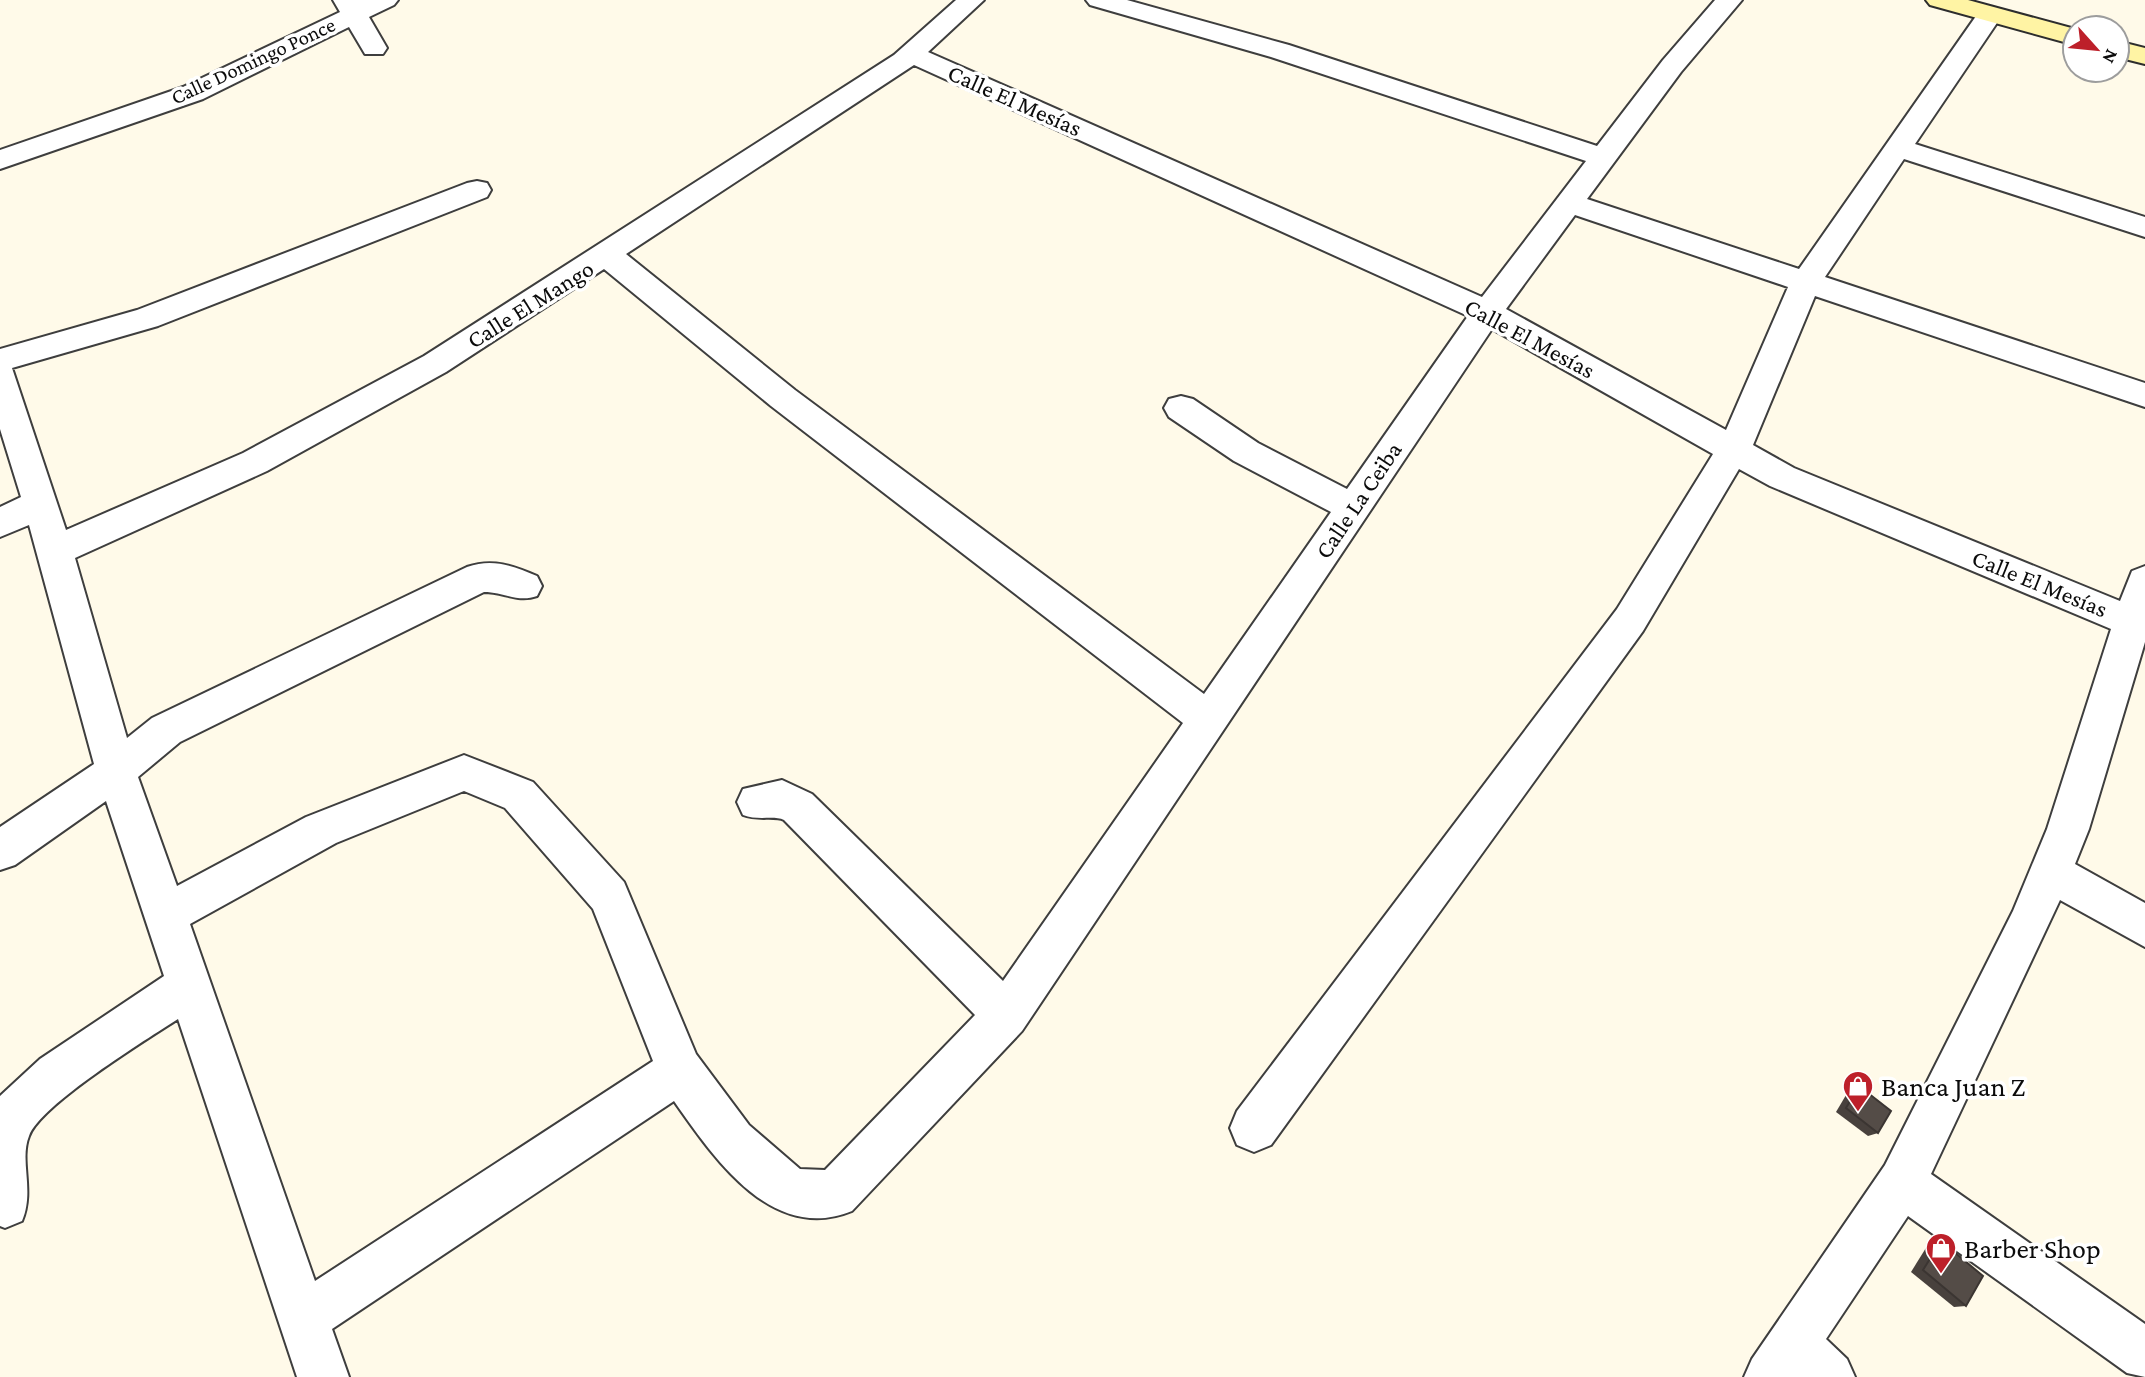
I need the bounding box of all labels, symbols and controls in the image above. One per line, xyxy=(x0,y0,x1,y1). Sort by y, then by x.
street label: Calle Domingo Ponce xyxy=(167,12,339,110)
north arrow xyxy=(2061,14,2131,84)
text: N xyxy=(2098,46,2123,67)
street label: Calle El Mesías xyxy=(944,59,1086,141)
street label: Calle El Mango xyxy=(462,254,598,354)
street label: Calle El Mesías xyxy=(1460,292,1600,384)
street label: Calle La Ceiba xyxy=(1309,437,1407,563)
street label: Calle El Mesías xyxy=(1968,544,2112,622)
shop icon: Banca Juan Z xyxy=(1841,1069,1875,1113)
place label: Banca Juan Z xyxy=(1881,1071,2025,1102)
shop icon: Barber Shop xyxy=(1924,1231,1958,1275)
place label: Barber Shop xyxy=(1964,1233,2101,1264)

